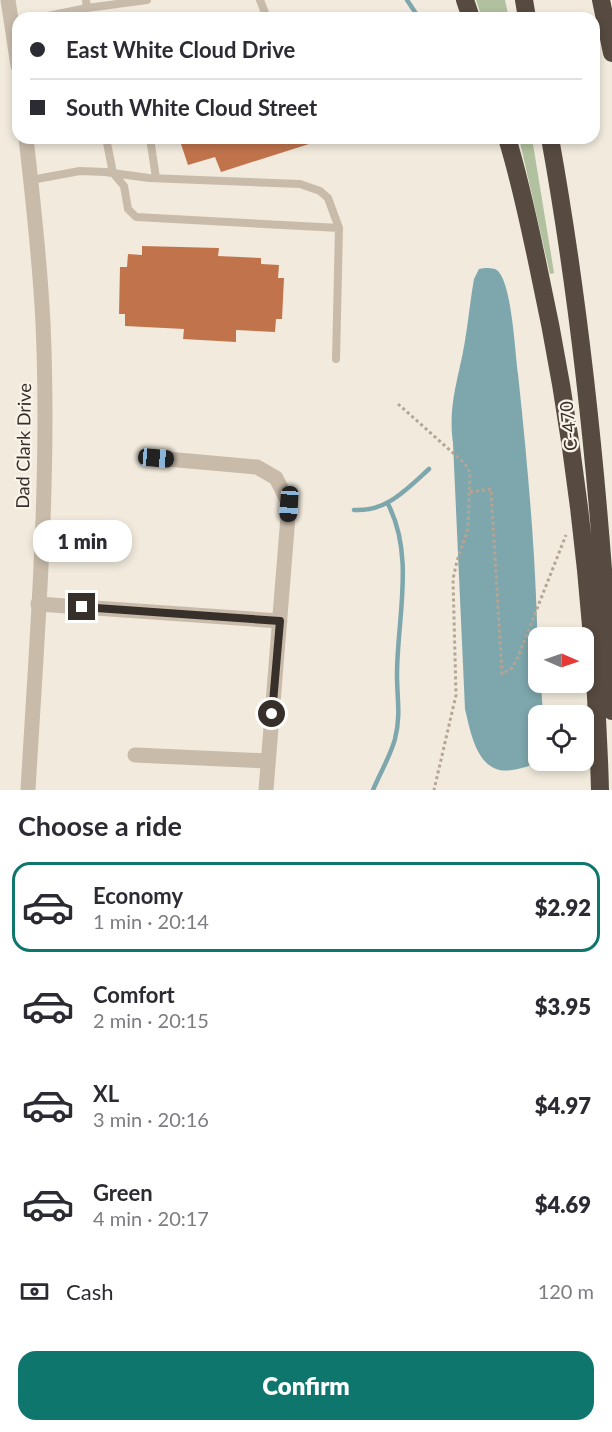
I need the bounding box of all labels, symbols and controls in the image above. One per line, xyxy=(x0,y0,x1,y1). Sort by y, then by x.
text: East White Cloud Drive xyxy=(66,36,295,63)
text: South White Cloud Street xyxy=(66,94,317,121)
street label: Dad Clark Drive xyxy=(11,383,35,509)
street label: C-470 xyxy=(554,400,582,452)
car xyxy=(137,447,175,469)
car xyxy=(279,485,299,523)
callout: 1 min xyxy=(32,520,132,562)
text: 1 min xyxy=(58,529,107,553)
route end xyxy=(68,593,95,620)
north arrow xyxy=(528,627,594,693)
map controls xyxy=(528,627,594,771)
route start xyxy=(258,700,285,727)
button: locate xyxy=(528,705,594,771)
text: Choose a ride xyxy=(18,809,182,842)
icon: car xyxy=(21,880,75,934)
text: Economy xyxy=(93,882,183,909)
text: $2.92 xyxy=(535,894,591,921)
text: 1 min · 20:14 xyxy=(93,909,209,933)
icon: car xyxy=(21,979,75,1033)
text: Comfort xyxy=(93,981,175,1008)
text: $3.95 xyxy=(535,993,591,1020)
text: 2 min · 20:15 xyxy=(93,1008,209,1032)
icon: car xyxy=(21,1078,75,1132)
text: XL xyxy=(93,1080,119,1107)
text: $4.97 xyxy=(535,1092,591,1119)
text: 3 min · 20:16 xyxy=(93,1107,209,1131)
icon: car xyxy=(21,1177,75,1231)
text: Green xyxy=(93,1179,153,1206)
text: $4.69 xyxy=(535,1191,591,1218)
text: 4 min · 20:17 xyxy=(93,1206,209,1230)
icon: cash xyxy=(18,1275,51,1308)
text: Cash xyxy=(66,1278,113,1305)
text: 120 m xyxy=(538,1279,594,1303)
button: Confirm xyxy=(18,1351,594,1420)

